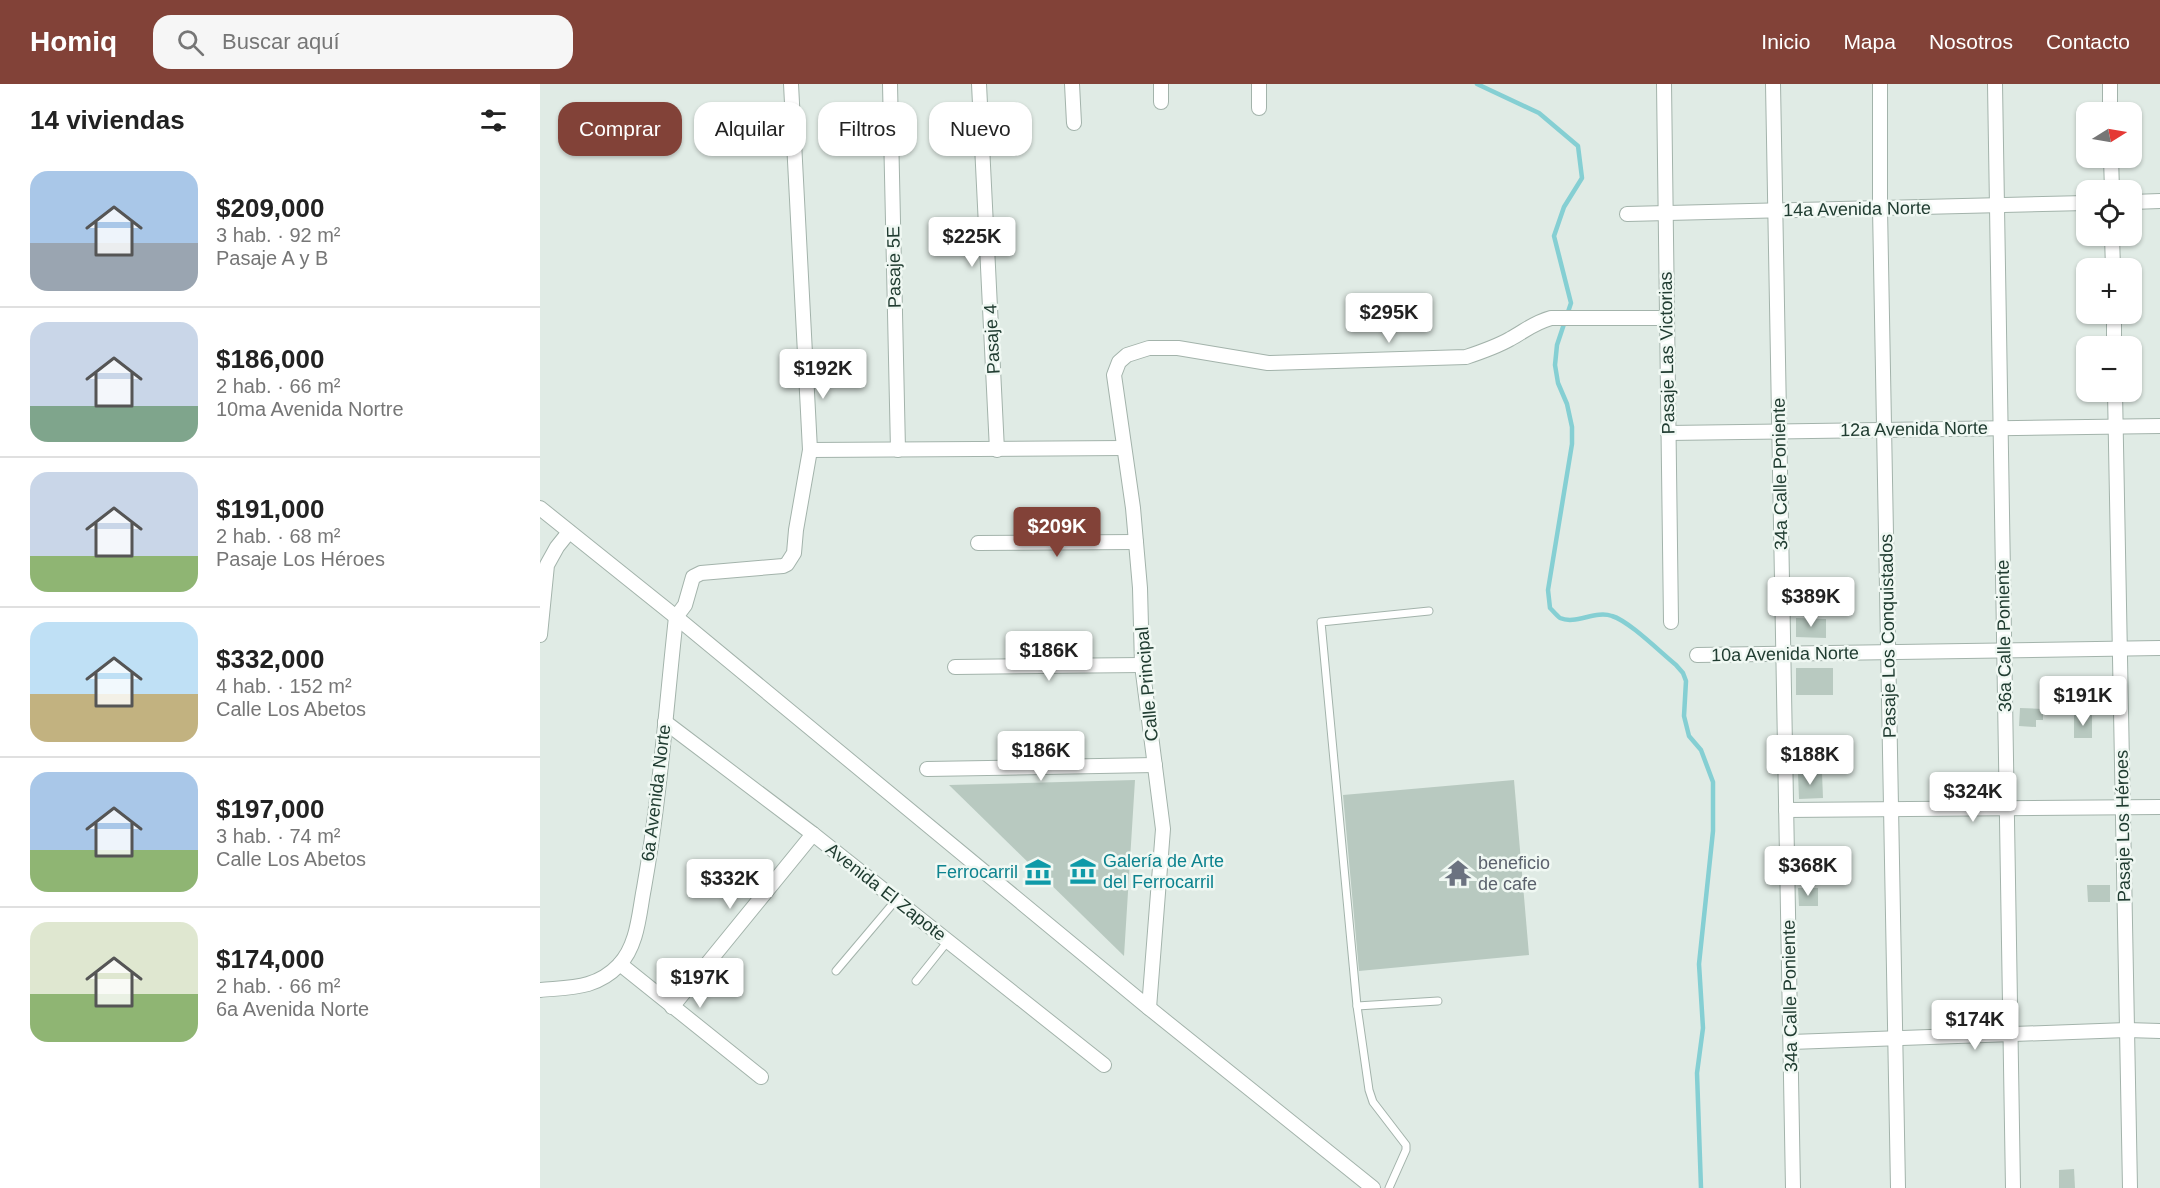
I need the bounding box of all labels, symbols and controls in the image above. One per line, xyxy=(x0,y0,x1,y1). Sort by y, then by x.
search box xyxy=(153,15,573,69)
text: Homiq xyxy=(30,26,117,57)
icon: search xyxy=(174,26,207,59)
text: Buscar aquí xyxy=(222,29,340,54)
text: Inicio xyxy=(1761,30,1810,53)
text: Mapa xyxy=(1843,30,1896,53)
text: Nosotros xyxy=(1929,30,2013,53)
text: Contacto xyxy=(2046,30,2130,53)
chip: Comprar xyxy=(558,102,682,156)
chip: Alquilar xyxy=(694,102,806,156)
chip: Filtros xyxy=(818,102,917,156)
chip: Nuevo xyxy=(929,102,1032,156)
north arrow xyxy=(2076,102,2142,168)
map controls xyxy=(2076,102,2142,402)
icon: filters xyxy=(477,104,510,137)
text: 14 viviendas xyxy=(30,105,185,135)
button: locate xyxy=(2076,180,2142,246)
text: $209,000 xyxy=(216,193,324,223)
icon: home xyxy=(78,195,150,267)
street label: 14a Avenida Norte xyxy=(1783,198,1931,220)
pin: $225K xyxy=(930,217,1014,268)
text: 3 hab. · 92 m² xyxy=(216,224,341,246)
text: $225K xyxy=(943,225,1001,247)
street label: Pasaje 5E xyxy=(883,226,905,308)
text: Pasaje A y B xyxy=(216,247,328,269)
button: + xyxy=(2076,258,2142,324)
street label: Pasaje Las Victorias xyxy=(1656,271,1678,435)
pin: $295K xyxy=(1347,293,1431,344)
text: $295K xyxy=(1360,301,1418,323)
street label: Pasaje 4 xyxy=(980,303,1004,375)
button: − xyxy=(2076,336,2142,402)
text: $186,000 xyxy=(216,344,324,374)
icon: home xyxy=(78,346,150,418)
pin: $192K xyxy=(781,349,865,400)
text: $192K xyxy=(794,357,852,379)
text: 2 hab. · 66 m² xyxy=(216,375,341,397)
text: 10ma Avenida Nortre xyxy=(216,398,404,420)
street label: 34a Calle Poniente xyxy=(1769,398,1791,550)
street label: 12a Avenida Norte xyxy=(1840,418,1988,440)
text: $191,000 xyxy=(216,494,324,524)
icon: home xyxy=(78,496,150,568)
pin: $209K xyxy=(1015,507,1099,558)
text: $209K xyxy=(1028,515,1086,537)
text: 2 hab. · 68 m² xyxy=(216,525,341,547)
street label: Pasaje Los Conquistados xyxy=(1876,534,1900,738)
text: Pasaje Los Héroes xyxy=(216,548,385,570)
street label: 36a Calle Poniente xyxy=(1993,560,2015,712)
pin: $389K xyxy=(1769,577,1853,628)
text: $389K xyxy=(1782,585,1840,607)
street label: Calle Principal xyxy=(1132,626,1162,742)
pin: $186K xyxy=(1007,631,1091,682)
text: $186K xyxy=(1020,639,1078,661)
street label: 10a Avenida Norte xyxy=(1711,643,1859,665)
text: $332,000 xyxy=(216,644,324,674)
icon: home xyxy=(78,646,150,718)
text: 4 hab. · 152 m² xyxy=(216,675,352,697)
pin: $191K xyxy=(2041,676,2125,727)
text: $191K xyxy=(2054,684,2112,706)
text: Calle Los Abetos xyxy=(216,698,366,720)
street label: 6a Avenida Norte xyxy=(638,723,674,863)
pin: $186K xyxy=(999,731,1083,782)
pin: $188K xyxy=(1768,735,1852,786)
text: $186K xyxy=(1012,739,1070,761)
text: $188K xyxy=(1781,743,1839,765)
street label: Pasaje Los Héroes xyxy=(2112,750,2134,902)
pin: $324K xyxy=(1931,772,2015,823)
text: $324K xyxy=(1944,780,2002,802)
text: $197,000 xyxy=(216,794,324,824)
icon: home xyxy=(78,796,150,868)
text: 3 hab. · 74 m² xyxy=(216,825,341,847)
street label: Avenida El Zapote xyxy=(822,839,950,945)
pin: $368K xyxy=(1766,846,1850,897)
text: Calle Los Abetos xyxy=(216,848,366,870)
place label: Galería de Arte del Ferrocarril xyxy=(1103,851,1224,892)
place label: beneficio de cafe xyxy=(1478,853,1550,894)
text: $368K xyxy=(1779,854,1837,876)
museum icon: Galería de Arte del Ferrocarril xyxy=(1068,856,1098,886)
museum icon: Ferrocarril xyxy=(1023,857,1053,887)
temple icon: beneficio de cafe xyxy=(1443,858,1473,888)
pin: $332K xyxy=(688,859,772,910)
place label: Ferrocarril xyxy=(936,862,1018,882)
text: $332K xyxy=(701,867,759,889)
street label: 34a Calle Poniente xyxy=(1779,920,1801,1072)
text: $174,000 xyxy=(216,944,324,974)
icon: home xyxy=(78,946,150,1018)
pin: $197K xyxy=(658,958,742,1009)
text: $197K xyxy=(671,966,729,988)
text: 2 hab. · 66 m² xyxy=(216,975,341,997)
text: 6a Avenida Norte xyxy=(216,998,369,1020)
pin: $174K xyxy=(1933,1000,2017,1051)
text: $174K xyxy=(1946,1008,2004,1030)

